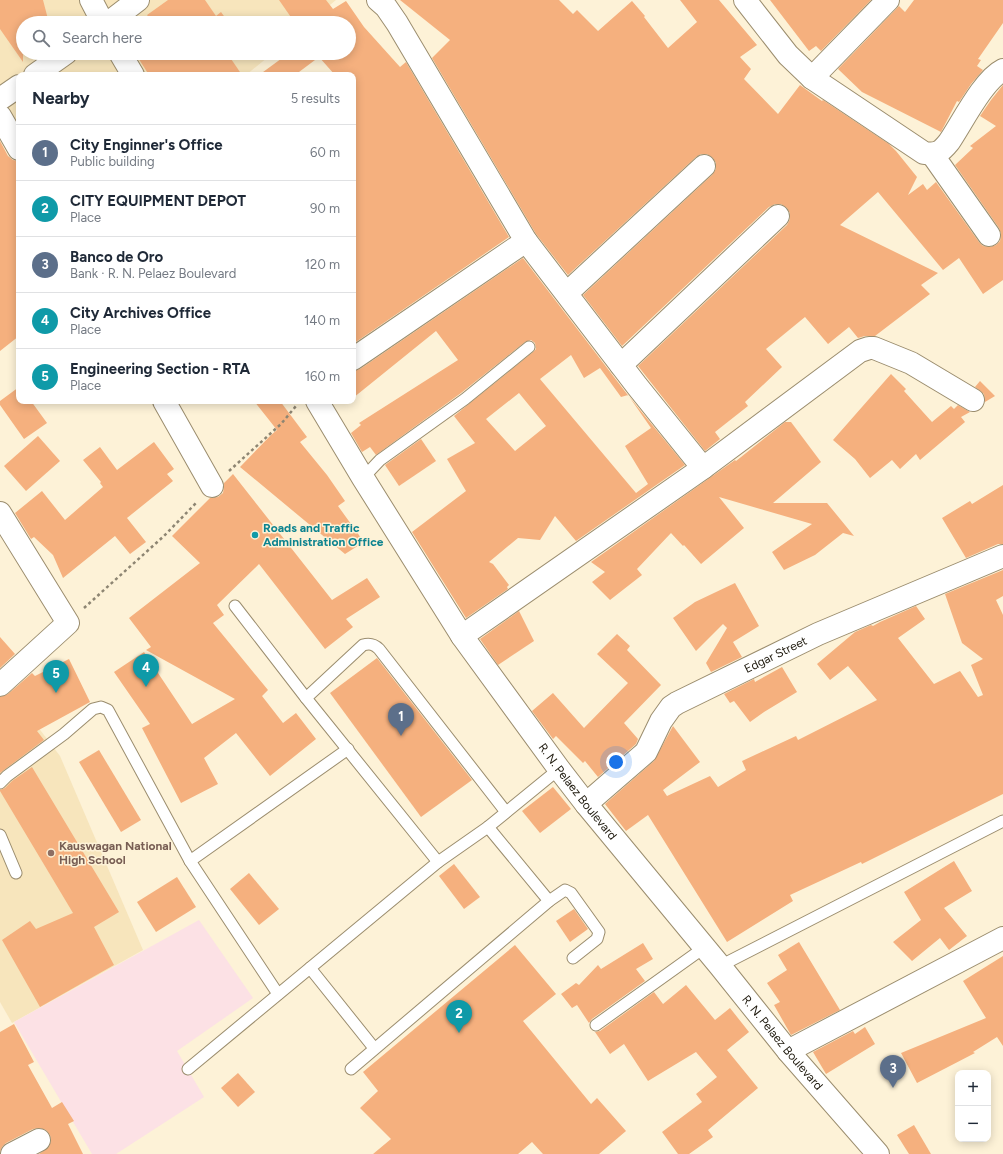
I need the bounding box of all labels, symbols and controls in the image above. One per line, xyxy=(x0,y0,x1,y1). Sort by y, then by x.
search box xyxy=(16,16,356,60)
icon: search xyxy=(30,27,52,49)
text: Search here xyxy=(62,29,142,47)
text: Nearby xyxy=(32,88,90,108)
text: 5 results xyxy=(291,91,340,106)
text: City Enginner's Office xyxy=(70,136,223,154)
text: 1 xyxy=(42,145,48,160)
text: 60 m xyxy=(310,145,340,160)
text: Public building xyxy=(70,154,155,169)
text: CITY EQUIPMENT DEPOT xyxy=(70,192,246,210)
text: 2 xyxy=(41,201,49,216)
text: 90 m xyxy=(310,201,340,216)
text: Place xyxy=(70,210,101,225)
text: Banco de Oro xyxy=(70,248,163,266)
text: 3 xyxy=(41,257,49,272)
text: 120 m xyxy=(305,257,340,272)
text: Bank · R. N. Pelaez Boulevard xyxy=(70,266,236,281)
text: City Archives Office xyxy=(70,304,211,322)
text: 4 xyxy=(41,313,49,328)
text: 140 m xyxy=(304,313,340,328)
text: Place xyxy=(70,322,101,337)
text: Engineering Section - RTA xyxy=(70,360,250,378)
text: 5 xyxy=(41,369,49,384)
text: 160 m xyxy=(305,369,340,384)
text: Place xyxy=(70,378,101,393)
place label: Roads and Traffic Administration Office xyxy=(263,521,384,549)
marker: Roads and Traffic Administration Office xyxy=(250,530,260,540)
street label: Edgar Street xyxy=(742,633,810,676)
pin: 4 xyxy=(133,654,159,687)
pin: 5 xyxy=(43,660,69,693)
pin: 1 xyxy=(388,703,414,736)
street label: R. N. Pelaez Boulevard xyxy=(536,741,620,843)
your location xyxy=(606,752,626,772)
place label: Kauswagan National High School xyxy=(59,839,172,867)
marker: Kauswagan National High School xyxy=(46,848,56,858)
street label: R. N. Pelaez Boulevard xyxy=(739,992,826,1093)
pin: 2 xyxy=(446,1000,472,1033)
pin: 3 xyxy=(880,1055,906,1088)
map controls xyxy=(955,1070,991,1142)
button: + xyxy=(955,1070,991,1106)
button: − xyxy=(955,1106,991,1142)

